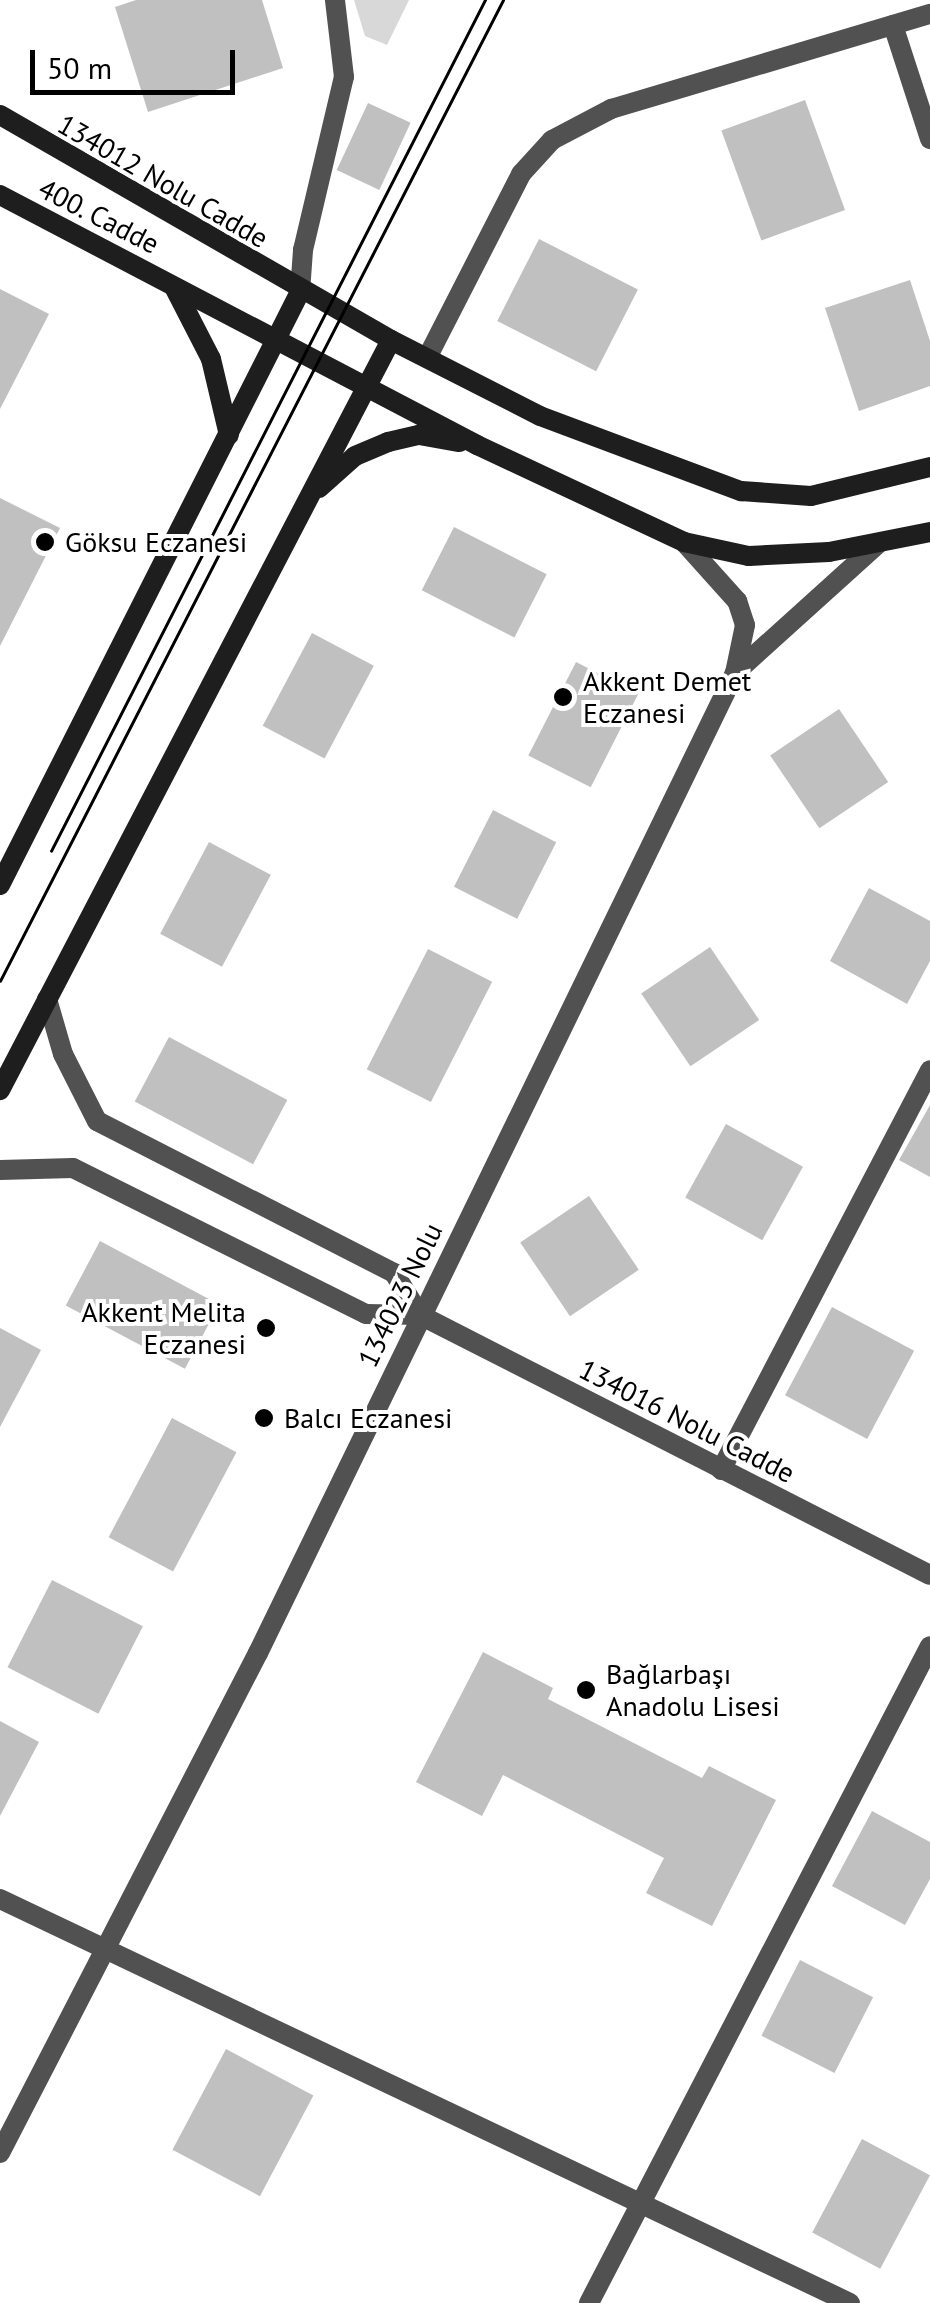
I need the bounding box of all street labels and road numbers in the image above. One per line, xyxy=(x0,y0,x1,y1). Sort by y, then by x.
street label: 134012 Nolu Cadde xyxy=(52,107,274,255)
street label: 400. Cadde xyxy=(32,171,166,261)
street label: 134023 Nolu xyxy=(351,1217,449,1373)
street label: 134016 Nolu Cadde xyxy=(574,1352,800,1490)

